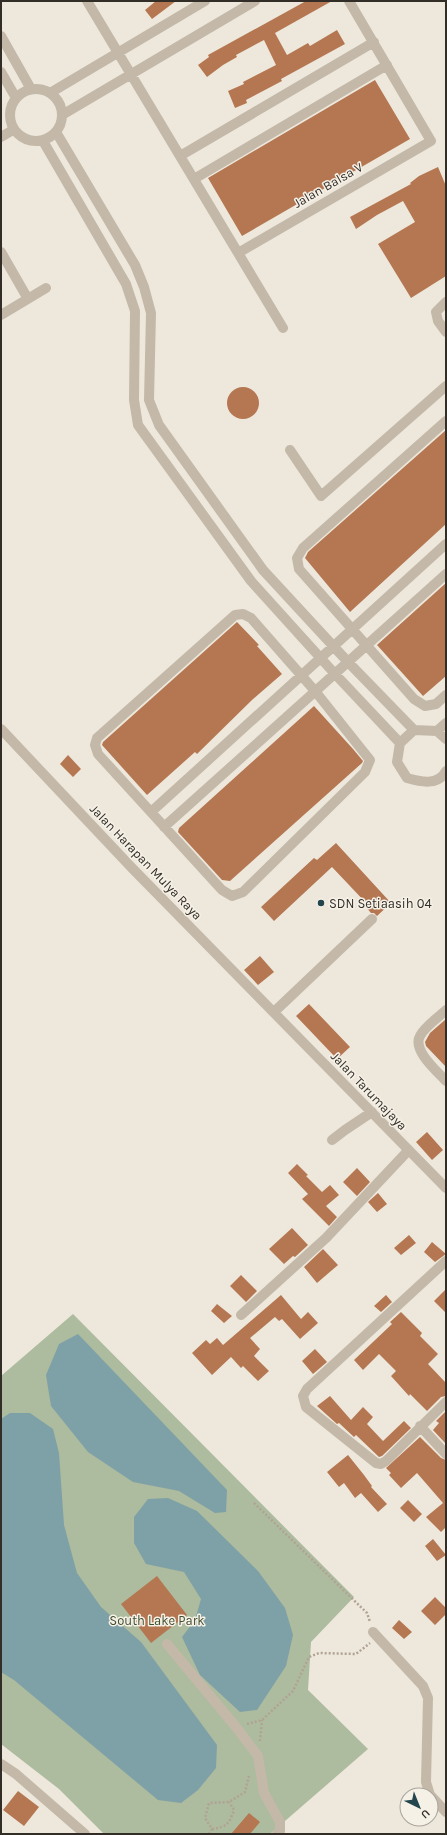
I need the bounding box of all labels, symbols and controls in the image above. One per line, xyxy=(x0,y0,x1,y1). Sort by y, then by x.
street label: Jalan Balsa V xyxy=(291,159,366,211)
street label: Jalan Harapan Mulya Raya xyxy=(87,801,205,923)
place label: SDN Setiaasih 04 xyxy=(329,896,432,911)
marker: SDN Setiaasih 04 xyxy=(316,898,326,908)
street label: Jalan Tarumajaya xyxy=(328,1049,410,1133)
park label: South Lake Park xyxy=(109,1613,205,1628)
north arrow xyxy=(399,1787,439,1827)
text: U xyxy=(418,1807,433,1821)

